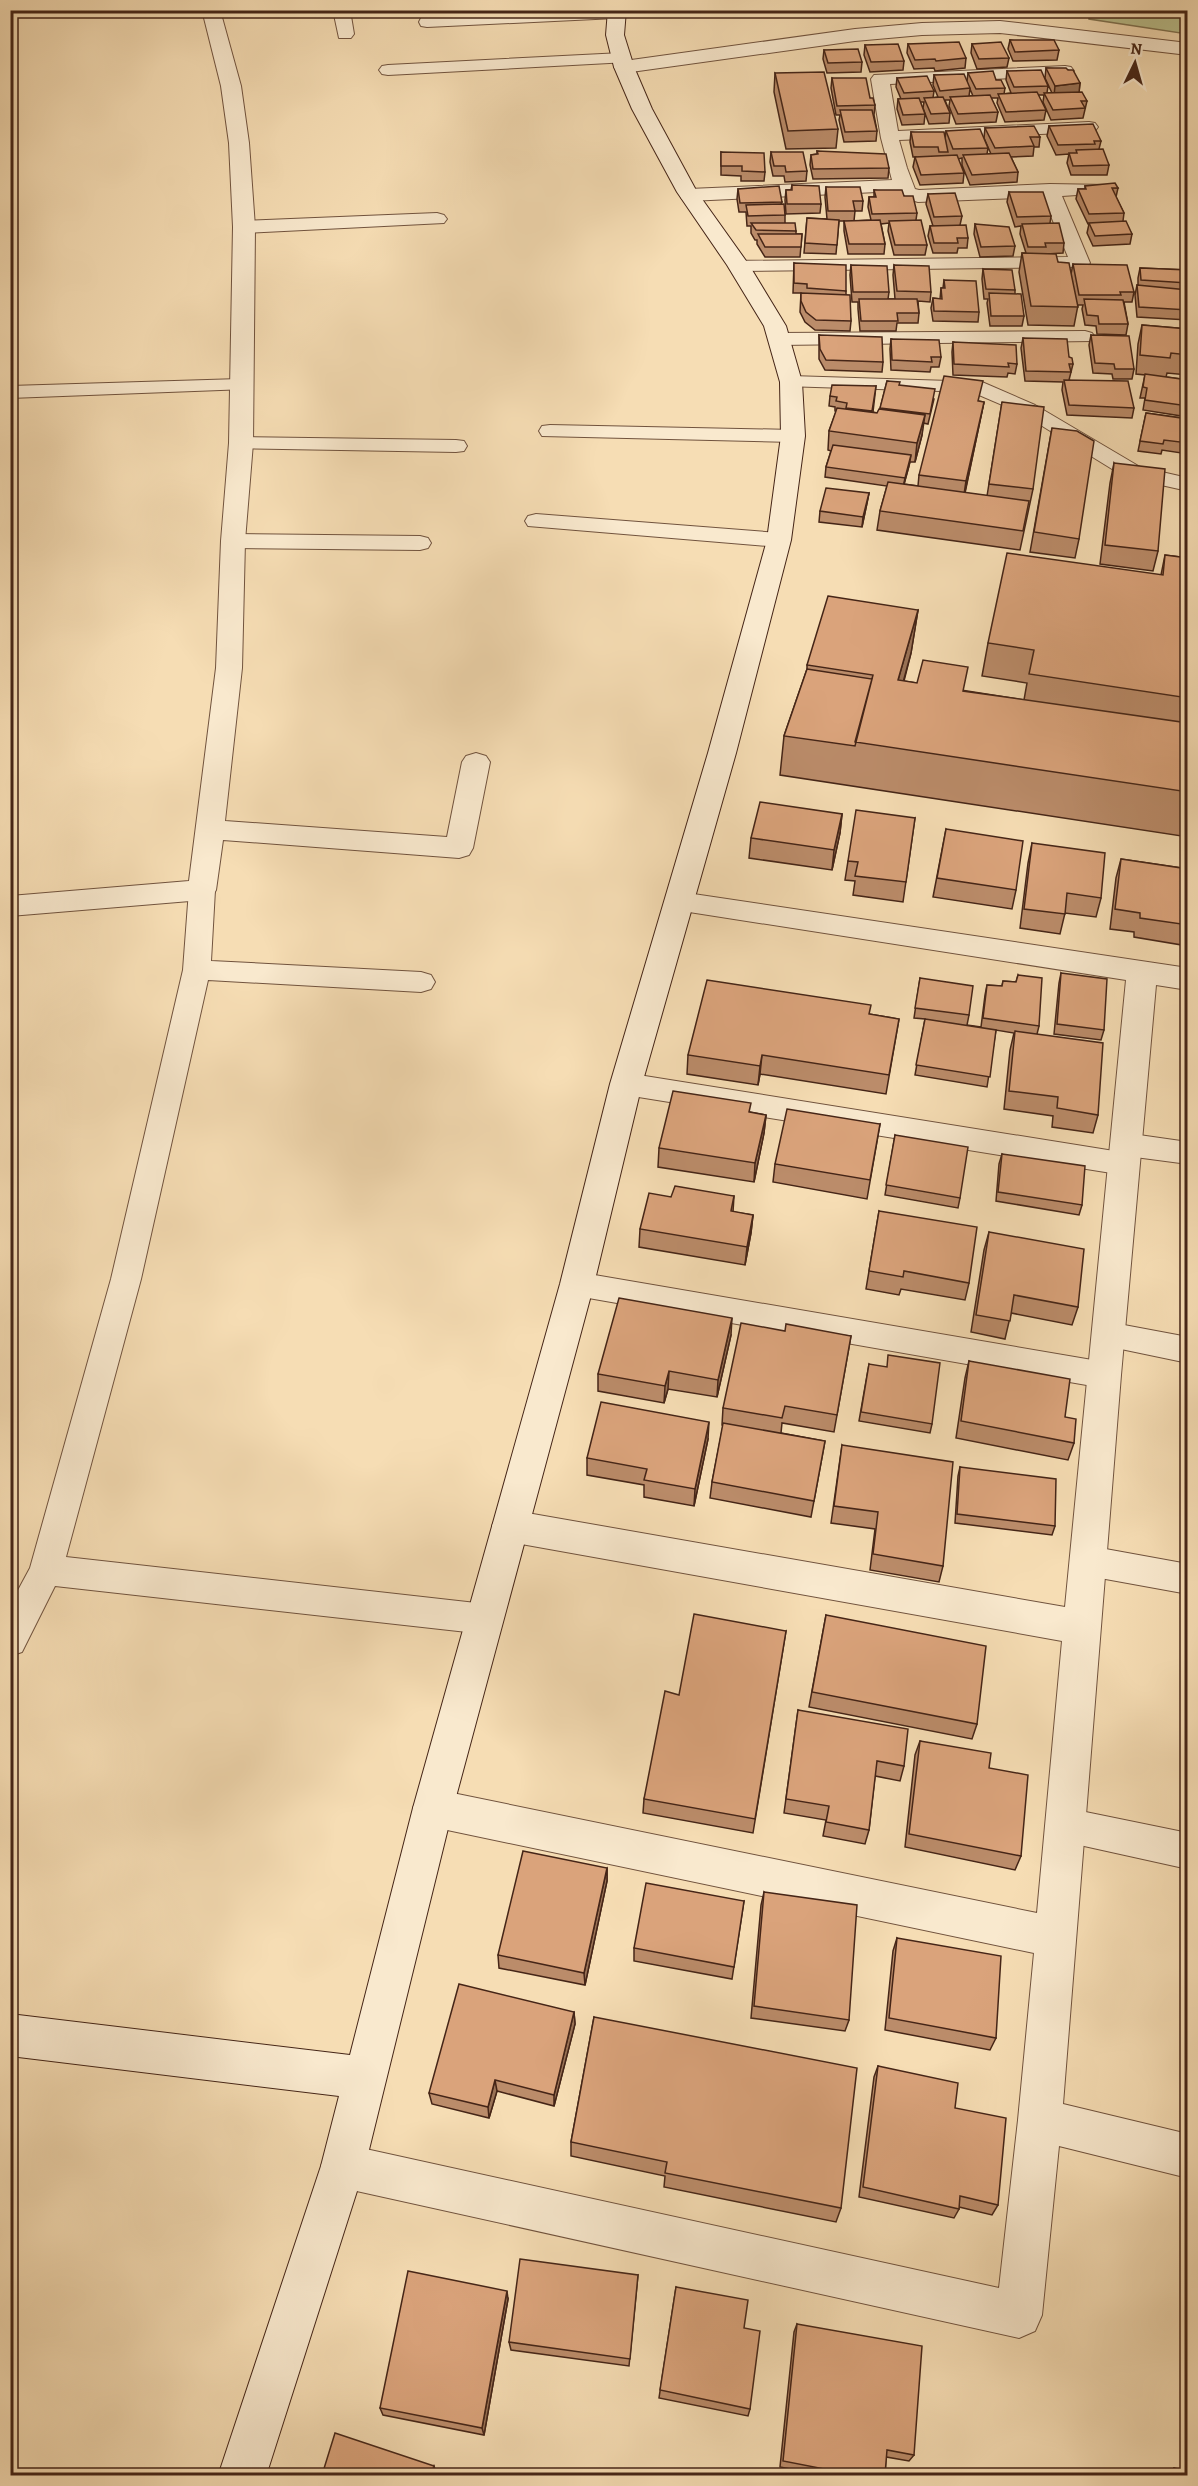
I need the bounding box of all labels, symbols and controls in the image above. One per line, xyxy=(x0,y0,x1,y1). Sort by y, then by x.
north arrow xyxy=(1105,33,1165,93)
text: N xyxy=(1129,38,1143,61)

